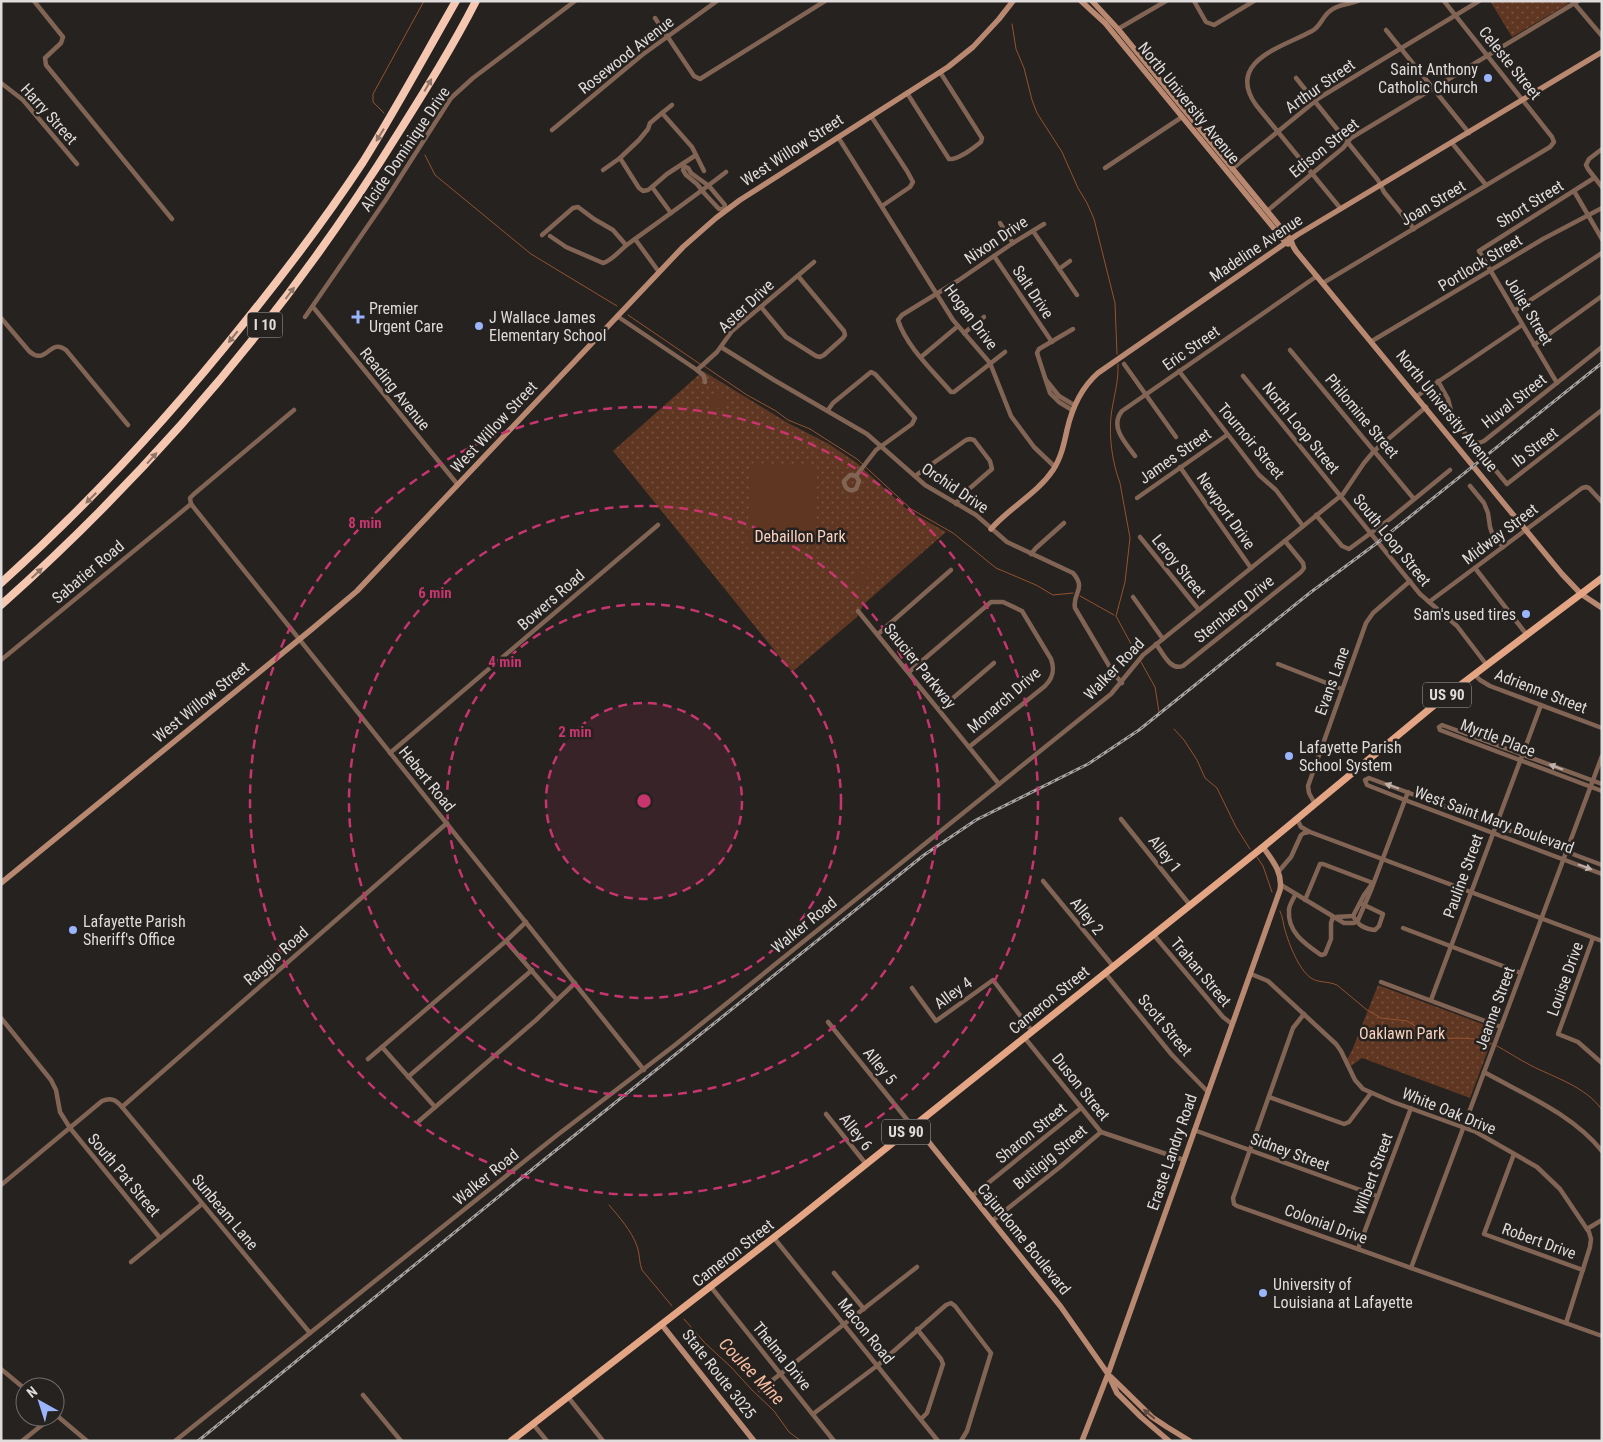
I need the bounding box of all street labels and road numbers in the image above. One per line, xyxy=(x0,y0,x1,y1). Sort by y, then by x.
street label: Rosewood Avenue xyxy=(575,12,677,98)
street label: Celeste Street xyxy=(1475,23,1545,104)
street label: North University Avenue xyxy=(1134,38,1244,168)
street label: Arthur Street xyxy=(1281,55,1359,117)
street label: Harry Street xyxy=(17,80,81,149)
street label: Alcide Dominique Drive xyxy=(356,83,454,215)
street label: West Willow Street xyxy=(737,110,847,190)
street label: Edison Street xyxy=(1286,114,1363,182)
street label: Joan Street xyxy=(1397,176,1469,230)
street label: Short Street xyxy=(1493,176,1567,232)
street label: Madeline Avenue xyxy=(1206,210,1306,286)
street label: Nixon Drive xyxy=(961,212,1031,268)
street label: Portlock Street xyxy=(1435,230,1526,295)
street label: Salt Drive xyxy=(1008,262,1058,322)
street label: Joliet Street xyxy=(1501,273,1557,349)
street label: Aster Drive xyxy=(714,275,778,337)
street label: Hogan Drive xyxy=(940,281,1002,353)
road number: I 10 xyxy=(248,312,282,338)
street label: Eric Street xyxy=(1159,321,1223,374)
street label: Reading Avenue xyxy=(356,344,434,434)
street label: North University Avenue xyxy=(1392,346,1502,476)
street label: Philomine Street xyxy=(1321,370,1403,462)
street label: Huval Street xyxy=(1478,370,1550,432)
street label: West Willow Street xyxy=(447,377,541,477)
street label: North Loop Street xyxy=(1258,378,1344,478)
street label: Tournoir Street xyxy=(1214,399,1289,483)
street label: Ib Street xyxy=(1508,423,1562,471)
street label: James Street xyxy=(1135,424,1215,488)
street label: Orchid Drive xyxy=(918,459,992,517)
street label: Newport Drive xyxy=(1193,469,1259,553)
street label: South Loop Street xyxy=(1349,490,1435,590)
street label: Midway Street xyxy=(1459,499,1542,569)
street label: Leroy Street xyxy=(1148,531,1210,602)
street label: Sabatier Road xyxy=(48,536,128,608)
street label: Bowers Road xyxy=(514,566,588,634)
street label: Sternberg Drive xyxy=(1190,571,1278,647)
street label: Saucier Parkway xyxy=(880,620,960,713)
street label: Walker Road xyxy=(1080,634,1148,704)
street label: Evans Lane xyxy=(1311,644,1353,718)
street label: West Willow Street xyxy=(149,657,253,746)
street label: Monarch Drive xyxy=(963,663,1045,737)
street label: Adrienne Street xyxy=(1492,665,1590,717)
road number: US 90 xyxy=(1423,682,1471,708)
street label: Myrtle Place xyxy=(1458,715,1538,761)
street label: Hebert Road xyxy=(395,742,459,816)
street label: West Saint Mary Boulevard xyxy=(1412,782,1576,858)
street label: Pauline Street xyxy=(1439,831,1487,921)
street label: Alley 1 xyxy=(1145,832,1185,876)
street label: Walker Road xyxy=(768,893,840,957)
street label: Alley 2 xyxy=(1066,894,1108,938)
street label: Raggio Road xyxy=(240,923,312,989)
street label: Trahan Street xyxy=(1167,934,1236,1011)
street label: Louise Drive xyxy=(1543,939,1587,1019)
street label: Cameron Street xyxy=(1005,962,1093,1038)
street label: Jeanne Street xyxy=(1471,964,1519,1052)
street label: Alley 4 xyxy=(930,973,976,1013)
street label: Scott Street xyxy=(1134,990,1196,1060)
street label: Alley 5 xyxy=(859,1044,901,1088)
street label: Duson Street xyxy=(1048,1050,1114,1125)
street label: White Oak Drive xyxy=(1399,1084,1499,1138)
street label: Eraste Landry Road xyxy=(1143,1091,1201,1213)
street label: Sharon Street xyxy=(992,1099,1070,1167)
street label: Alley 6 xyxy=(836,1110,877,1155)
road number: US 90 xyxy=(882,1120,930,1144)
street label: Buttigig Street xyxy=(1009,1121,1091,1193)
street label: Sidney Street xyxy=(1248,1129,1332,1175)
street label: South Pat Street xyxy=(84,1130,164,1221)
street label: Wilbert Street xyxy=(1349,1130,1397,1218)
street label: Walker Road xyxy=(450,1145,522,1209)
street label: Sunbeam Lane xyxy=(188,1170,262,1254)
street label: Cajundome Boulevard xyxy=(973,1180,1075,1298)
street label: Colonial Drive xyxy=(1282,1200,1370,1248)
street label: Cameron Street xyxy=(689,1215,778,1291)
street label: Robert Drive xyxy=(1499,1219,1579,1263)
street label: Macon Road xyxy=(834,1294,898,1368)
street label: Thelma Drive xyxy=(749,1318,815,1394)
street label: State Route 3025 xyxy=(678,1325,760,1423)

